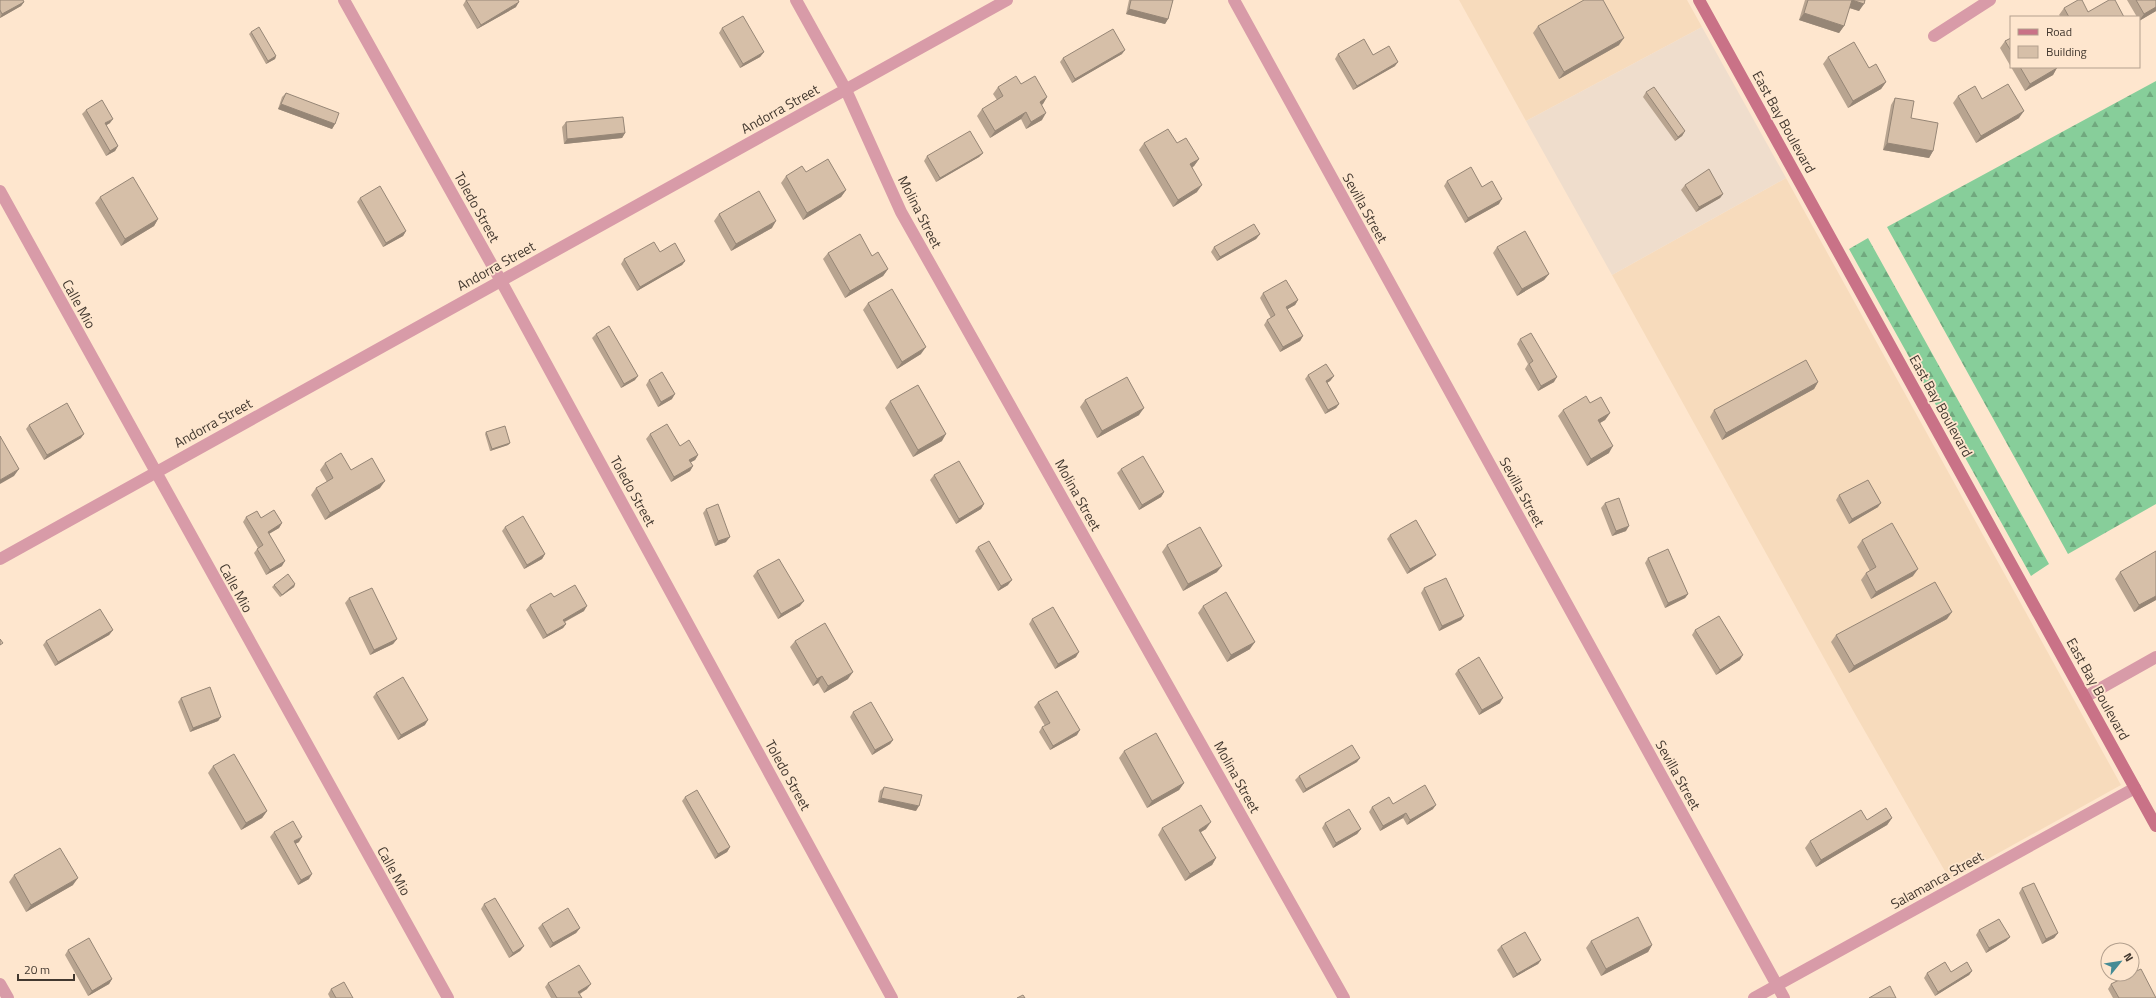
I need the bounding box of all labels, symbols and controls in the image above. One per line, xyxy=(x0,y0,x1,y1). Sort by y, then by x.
legend xyxy=(2010,16,2140,68)
text: Road xyxy=(2046,22,2072,41)
text: Building xyxy=(2046,42,2087,61)
street label: East Bay Boulevard xyxy=(1748,67,1821,177)
street label: Andorra Street xyxy=(737,78,823,139)
street label: Toledo Street xyxy=(449,168,506,246)
street label: Sevilla Street xyxy=(1338,169,1393,247)
street label: Molina Street xyxy=(893,172,948,252)
street label: Andorra Street xyxy=(453,235,539,296)
street label: Calle Mio xyxy=(57,275,102,332)
street label: East Bay Boulevard xyxy=(1905,351,1978,461)
street label: Andorra Street xyxy=(170,392,256,453)
street label: Toledo Street xyxy=(605,452,662,530)
street label: Sevilla Street xyxy=(1495,453,1550,531)
street label: Molina Street xyxy=(1050,455,1107,535)
street label: Calle Mio xyxy=(214,559,259,616)
street label: East Bay Boulevard xyxy=(2062,634,2135,744)
street label: Toledo Street xyxy=(760,736,817,814)
street label: Sevilla Street xyxy=(1651,736,1706,814)
street label: Molina Street xyxy=(1209,737,1266,817)
street label: Calle Mio xyxy=(372,842,417,899)
street label: Salamanca Street xyxy=(1886,845,1987,914)
north arrow xyxy=(2100,942,2140,982)
text: N xyxy=(2120,950,2137,964)
scale bar xyxy=(18,956,74,982)
text: 20 m xyxy=(24,960,50,979)

